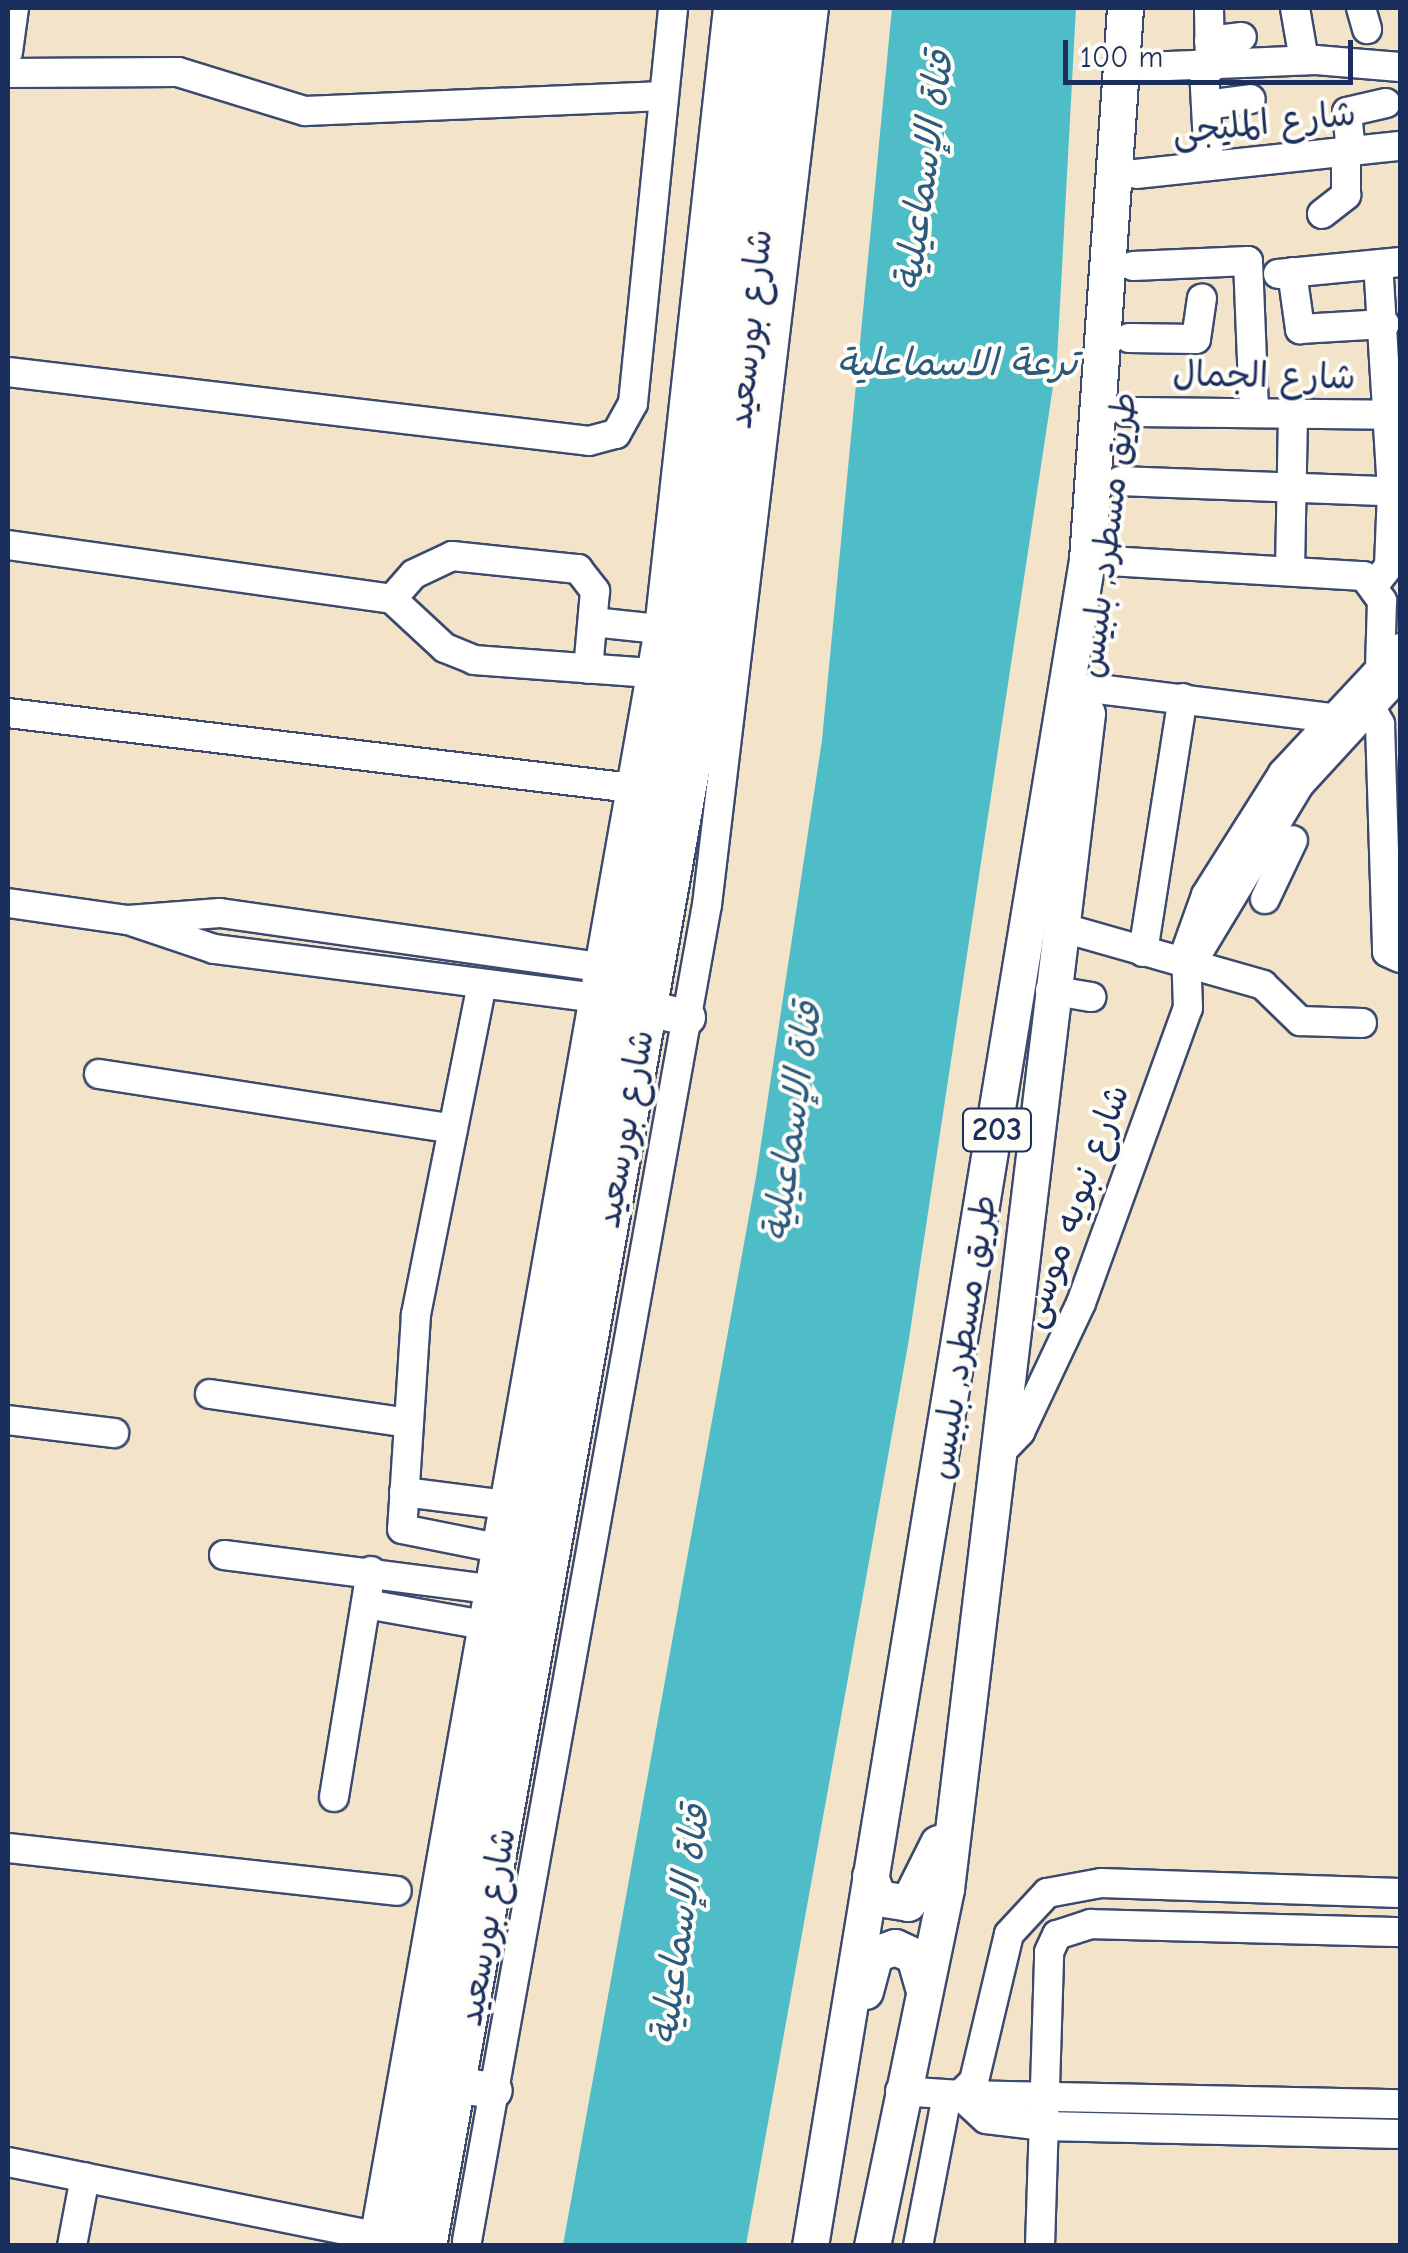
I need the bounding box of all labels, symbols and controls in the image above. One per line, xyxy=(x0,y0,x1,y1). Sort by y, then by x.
scale bar xyxy=(1068,20,1358,82)
text: 100 m xyxy=(1080,40,1163,75)
water label: قناة الإسماعيلية xyxy=(886,49,964,293)
street label: شارع المليجى xyxy=(1170,92,1358,154)
street label: شارع بورسعيد xyxy=(719,227,781,431)
water label: ترعة الاسماعلية xyxy=(837,341,1077,387)
street label: شارع الجمال xyxy=(1172,353,1356,399)
street label: طريق مسطرد, بلبيس xyxy=(1070,390,1146,680)
water label: قناة الإسماعيلية xyxy=(754,1000,832,1244)
street label: شارع بورسعيد xyxy=(587,1027,663,1231)
street label: شارع نبويه موسى xyxy=(1012,1079,1138,1333)
road number: 203 xyxy=(960,1103,1034,1157)
street label: طريق مسطرد, بلبيس xyxy=(920,1192,1006,1482)
water label: قناة الإسماعيلية xyxy=(642,1803,720,2047)
street label: شارع بورسعيد xyxy=(449,1825,525,2029)

